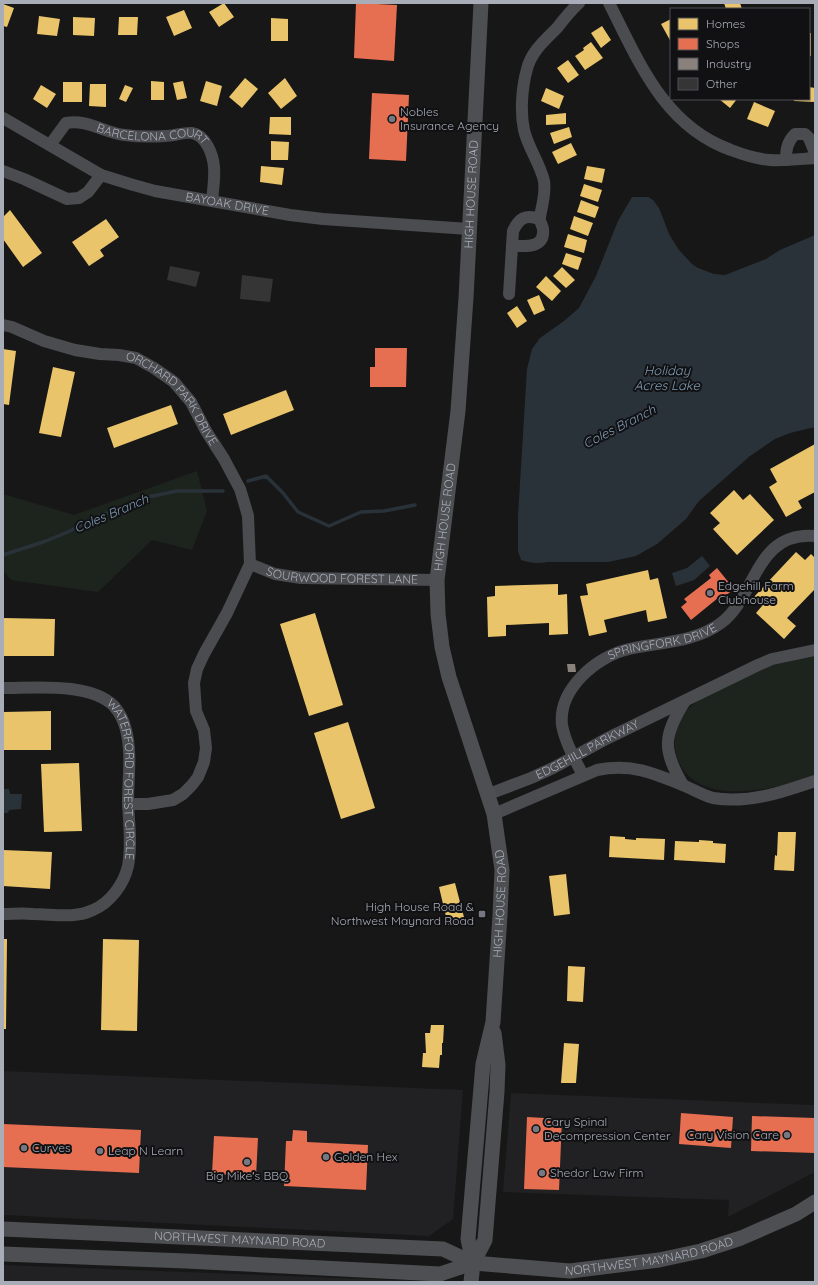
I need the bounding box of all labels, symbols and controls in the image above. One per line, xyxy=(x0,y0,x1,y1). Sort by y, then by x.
legend xyxy=(670,8,810,100)
text: Homes xyxy=(706,16,746,31)
text: Shops xyxy=(706,36,740,51)
text: Industry xyxy=(706,56,751,71)
text: Other xyxy=(706,76,738,91)
place label: Nobles Insurance Agency xyxy=(400,104,499,133)
marker: Nobles Insurance Agency xyxy=(387,114,397,124)
street label: BARCELONA COURT xyxy=(95,120,212,147)
street label: HIGH HOUSE ROAD xyxy=(461,139,481,249)
street label: BAYOAK DRIVE xyxy=(184,189,270,218)
street label: ORCHARD PARK DRIVE xyxy=(125,348,221,448)
water label: Holiday Acres Lake xyxy=(634,362,700,393)
water label: Coles Branch xyxy=(580,401,658,451)
street label: HIGH HOUSE ROAD xyxy=(430,462,459,572)
water label: Coles Branch xyxy=(72,490,151,536)
street label: SOURWOOD FOREST LANE xyxy=(264,563,418,587)
place label: Edgehill Farm Clubhouse xyxy=(718,578,794,607)
marker: Edgehill Farm Clubhouse xyxy=(705,588,715,598)
street label: SPRINGFORK DRIVE xyxy=(605,620,719,663)
street label: WATERFORD FOREST CIRCLE xyxy=(104,695,138,861)
street label: EDGEHILL PARKWAY xyxy=(533,716,641,782)
street label: HIGH HOUSE ROAD xyxy=(489,848,509,958)
place label: High House Road & Northwest Maynard Road xyxy=(331,899,474,928)
marker: High House Road & Northwest Maynard Road xyxy=(477,909,487,919)
place label: Cary Spinal Decompression Center xyxy=(544,1114,671,1143)
marker: Cary Spinal Decompression Center xyxy=(531,1124,541,1134)
place label: Cary Vision Care xyxy=(687,1127,779,1142)
marker: Cary Vision Care xyxy=(782,1130,792,1140)
place label: Curves xyxy=(32,1140,71,1155)
marker: Curves xyxy=(19,1143,29,1153)
place label: Leap N Learn xyxy=(108,1143,183,1158)
marker: Leap N Learn xyxy=(95,1146,105,1156)
place label: Golden Hex xyxy=(334,1149,398,1164)
marker: Golden Hex xyxy=(321,1152,331,1162)
marker: Big Mike's BBQ xyxy=(242,1157,252,1167)
place label: Shedor Law Firm xyxy=(550,1165,644,1180)
place label: Big Mike's BBQ xyxy=(206,1168,289,1183)
marker: Shedor Law Firm xyxy=(537,1168,547,1178)
street label: NORTHWEST MAYNARD ROAD xyxy=(154,1228,326,1251)
street label: NORTHWEST MAYNARD ROAD xyxy=(564,1233,735,1278)

